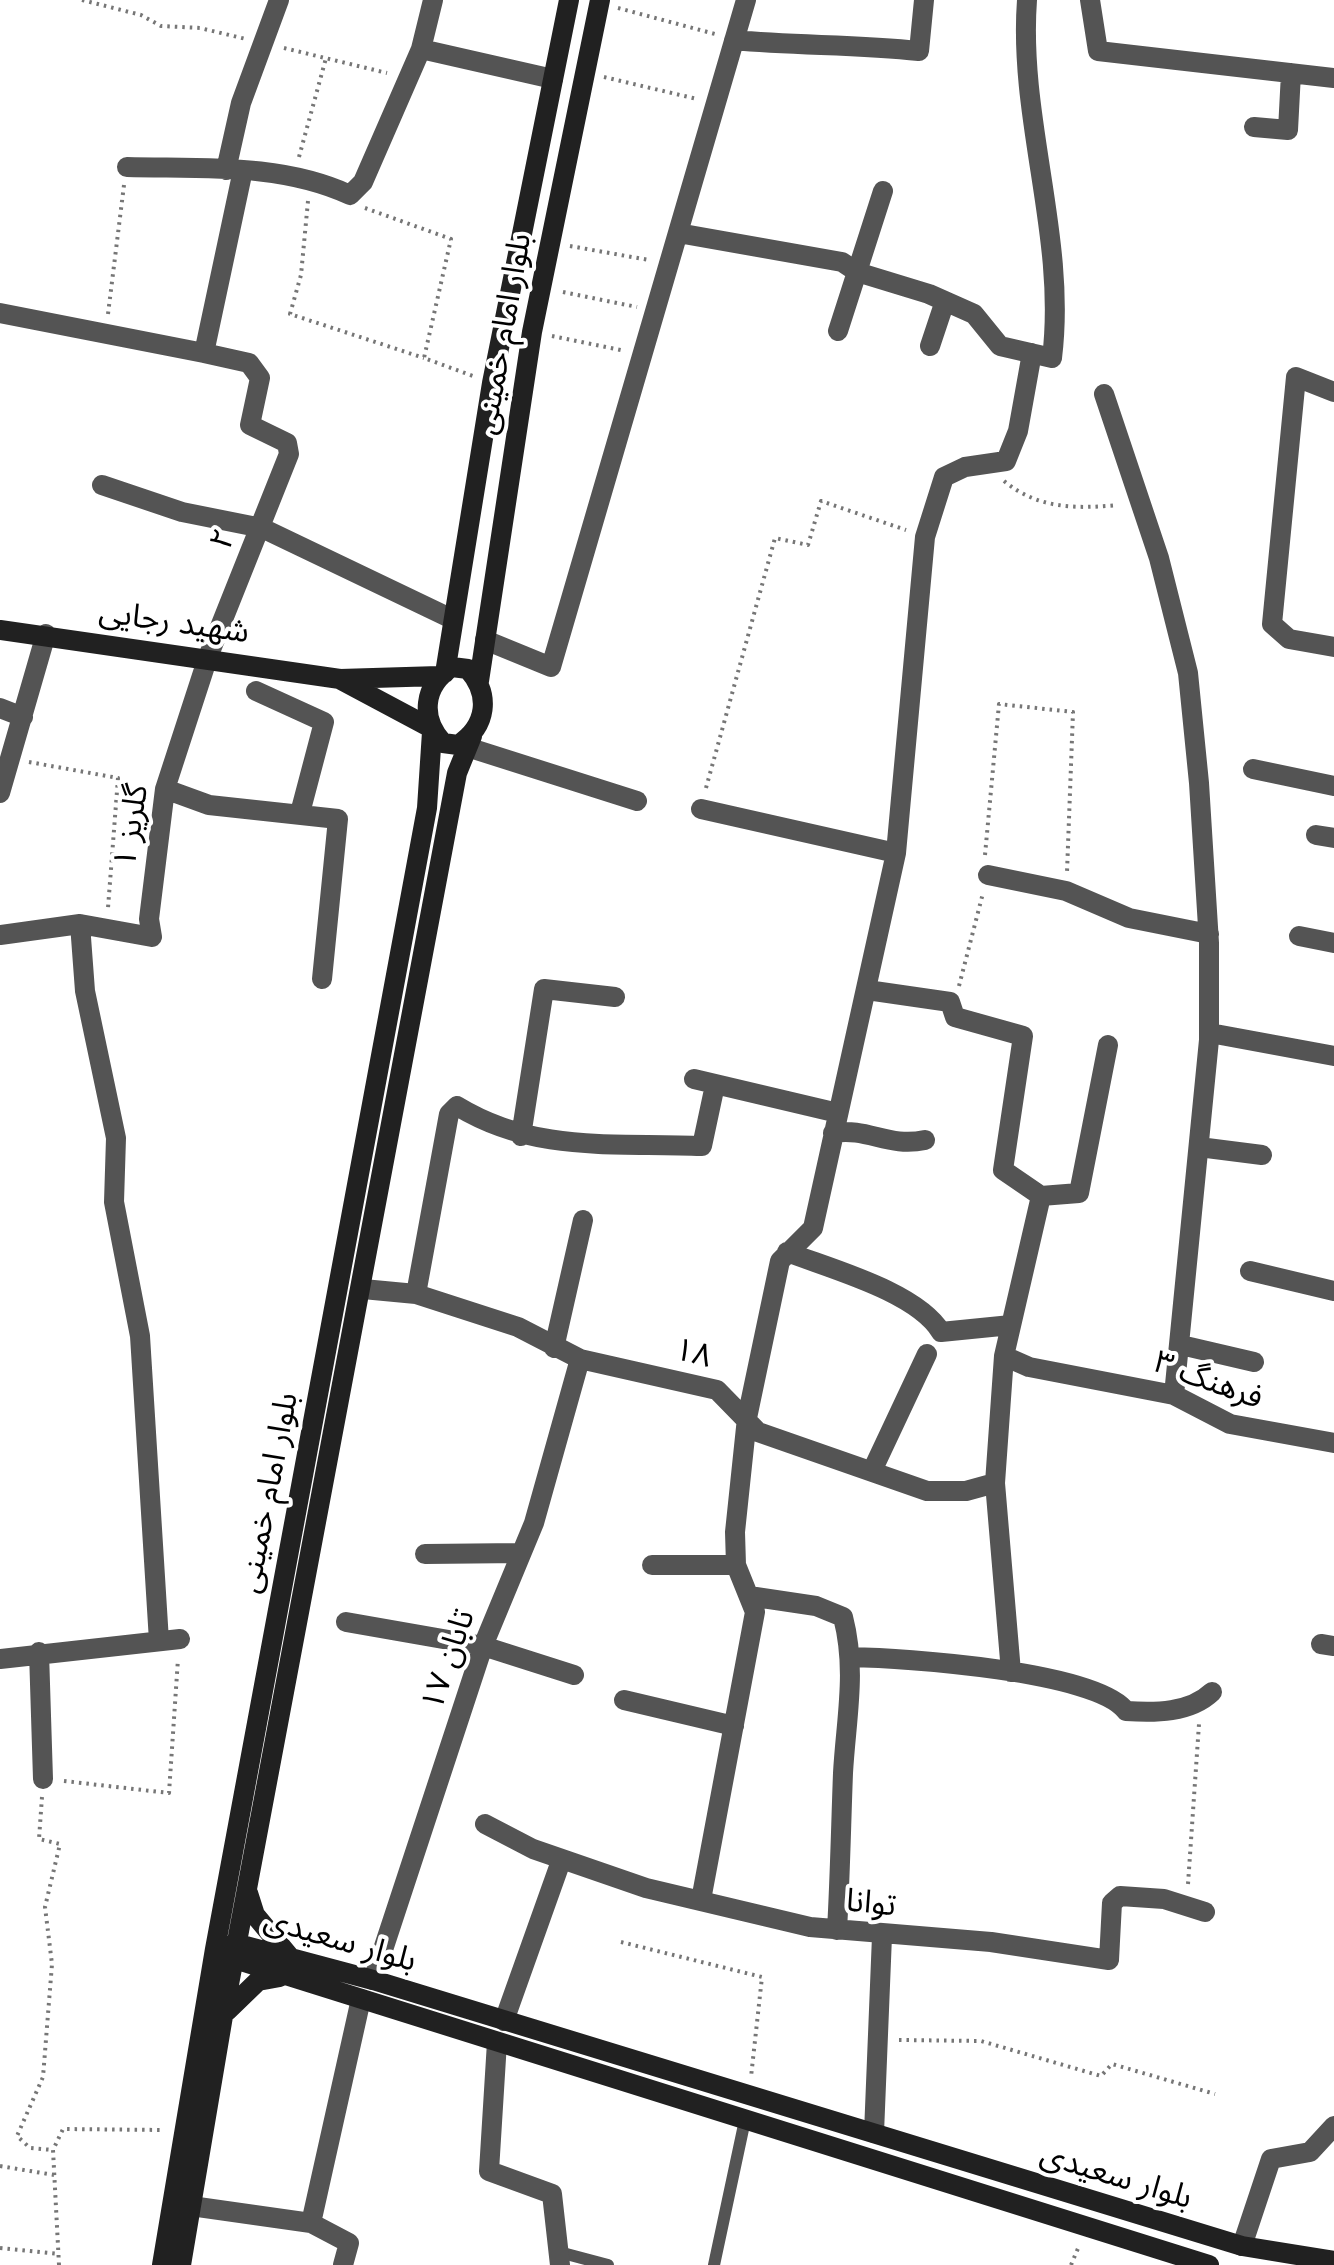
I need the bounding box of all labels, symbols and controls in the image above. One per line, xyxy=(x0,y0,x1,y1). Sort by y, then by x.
street label: بلوار امام خمینی xyxy=(467,230,541,438)
street label: ۲ xyxy=(203,524,245,556)
street label: شهید رجایی xyxy=(97,593,251,653)
street label: گلریز ۱ xyxy=(106,782,158,870)
street label: ۱۸ xyxy=(671,1331,715,1377)
street label: فرهنگ ۳ xyxy=(1148,1344,1268,1418)
street label: بلوار امام خمینی xyxy=(231,1389,307,1597)
street label: تابان ۱۷ xyxy=(414,1604,484,1716)
street label: توانا xyxy=(844,1882,898,1926)
street label: بلوار سعیدی xyxy=(259,1901,421,1981)
street label: بلوار سعیدی xyxy=(1036,2136,1196,2218)

